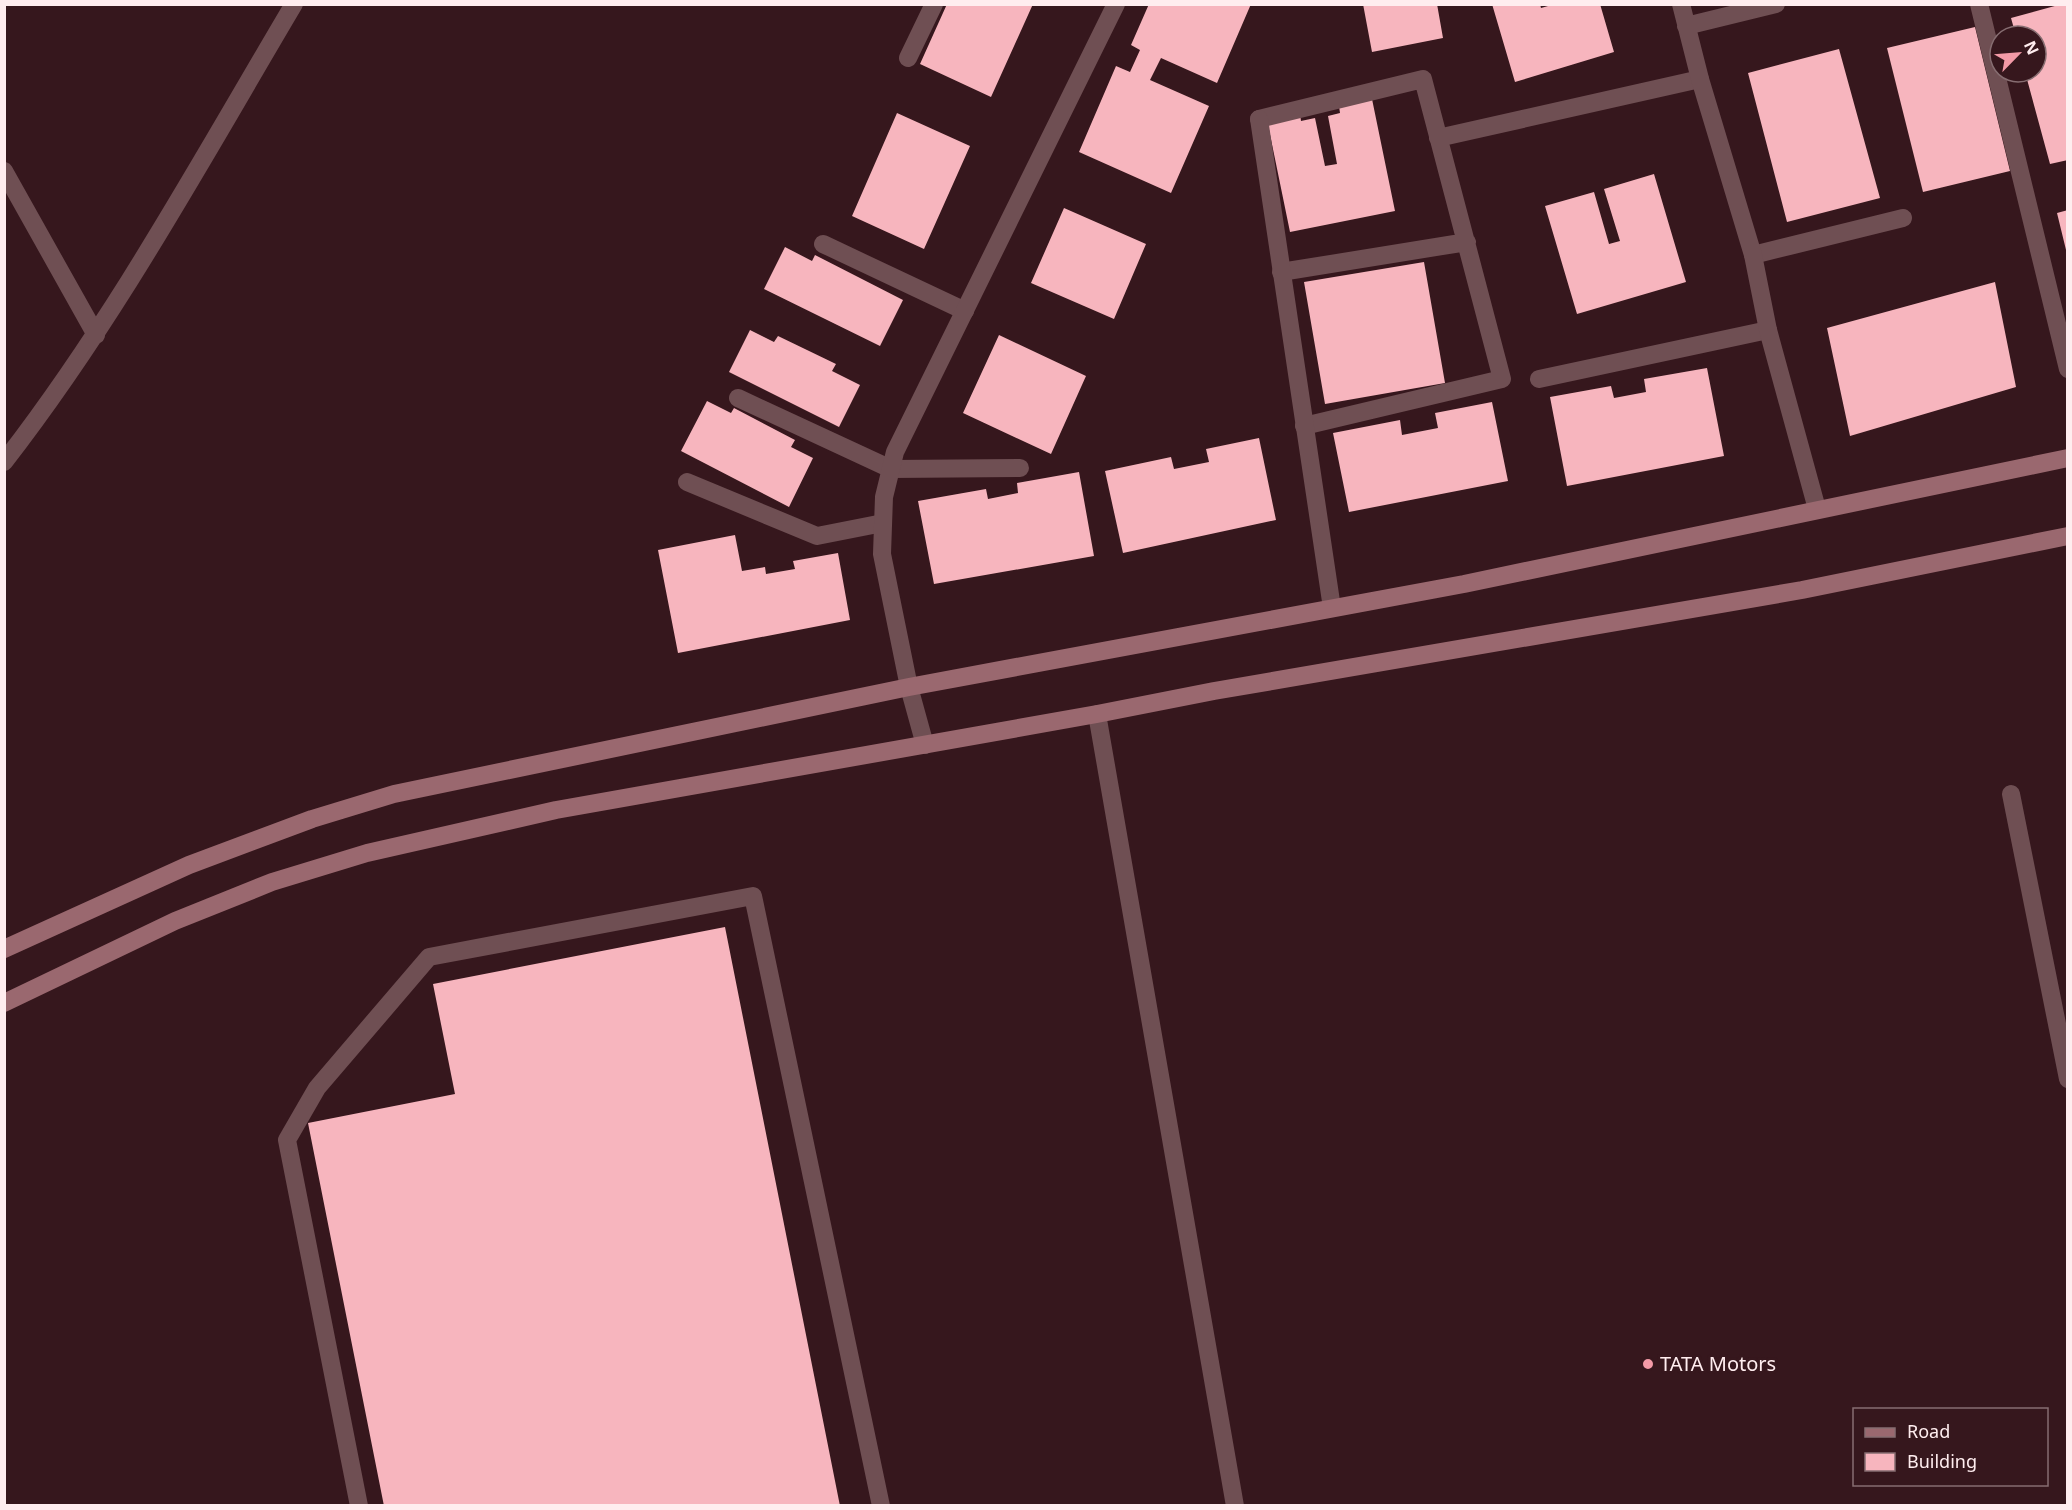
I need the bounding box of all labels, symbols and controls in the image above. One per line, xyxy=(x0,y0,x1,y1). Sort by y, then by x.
north arrow xyxy=(1988,24,2048,84)
text: N xyxy=(2019,37,2044,58)
place label: TATA Motors xyxy=(1660,1350,1776,1377)
marker: TATA Motors xyxy=(1641,1357,1655,1371)
legend xyxy=(1853,1408,2048,1486)
text: Road xyxy=(1907,1419,1950,1443)
text: Building xyxy=(1907,1449,1977,1473)

